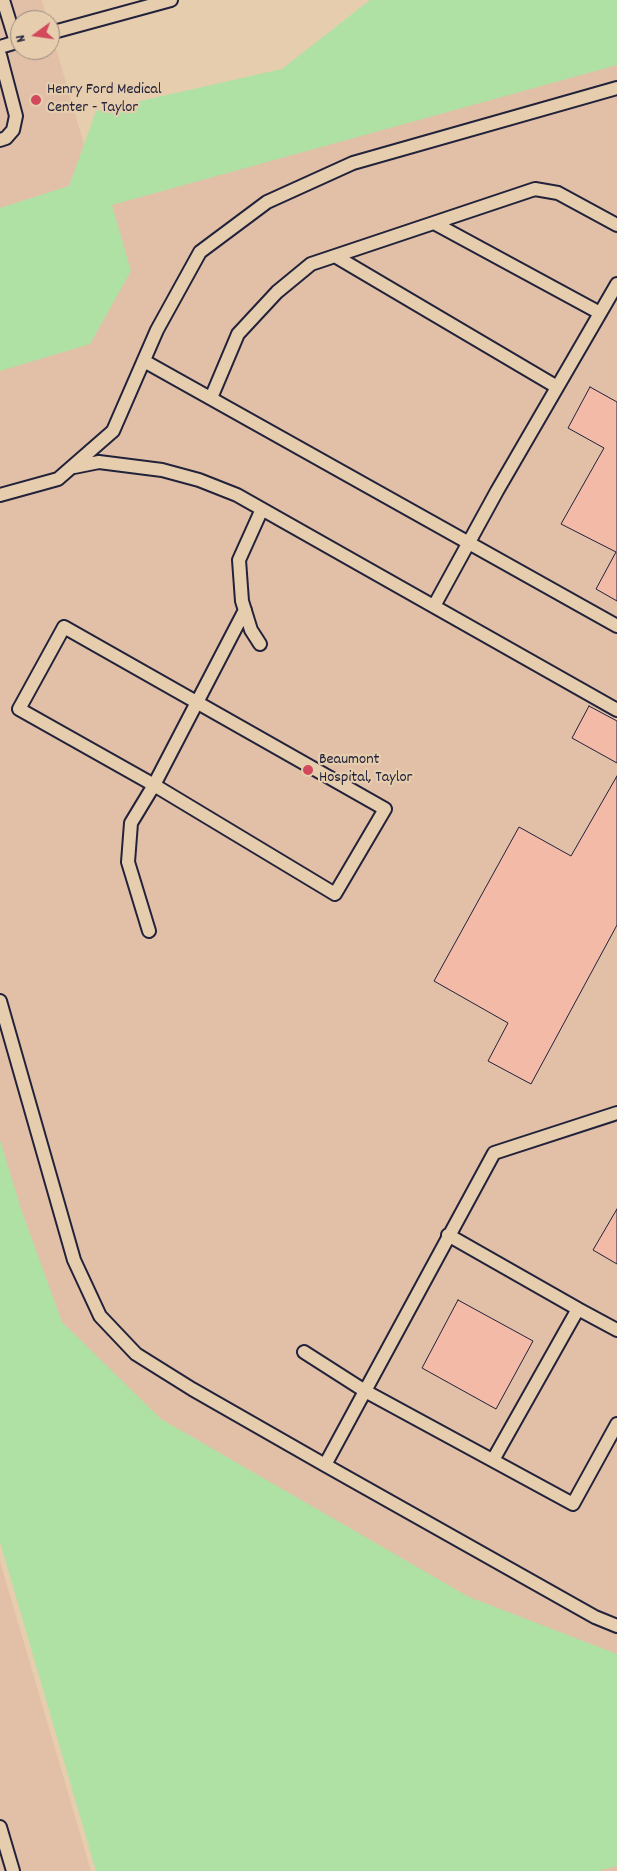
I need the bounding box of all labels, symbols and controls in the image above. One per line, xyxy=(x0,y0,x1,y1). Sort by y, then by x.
north arrow xyxy=(10,10,60,60)
text: N xyxy=(11,33,32,44)
place label: Henry Ford Medical Center - Taylor xyxy=(47,81,162,119)
marker: Henry Ford Medical Center - Taylor xyxy=(29,93,43,107)
place label: Beaumont Hospital, Taylor xyxy=(319,751,413,789)
marker: Beaumont Hospital, Taylor xyxy=(301,763,315,777)

